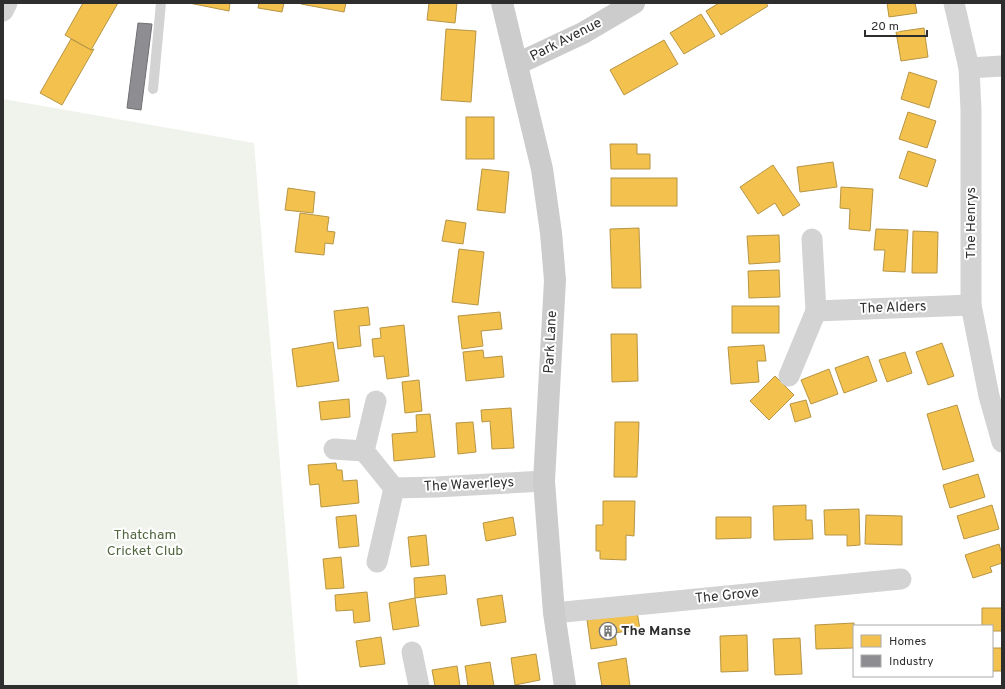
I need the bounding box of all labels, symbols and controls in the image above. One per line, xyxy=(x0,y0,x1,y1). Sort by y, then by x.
scale bar xyxy=(865,12,927,38)
street label: Park Avenue xyxy=(527,15,605,65)
text: 20 m xyxy=(871,19,899,35)
street label: The Henrys xyxy=(963,187,980,259)
street label: The Alders xyxy=(859,298,927,318)
street label: Park Lane xyxy=(541,310,561,374)
street label: The Waverleys xyxy=(423,474,515,496)
park label: Thatcham Cricket Club xyxy=(107,527,183,560)
street label: The Grove xyxy=(694,584,760,608)
building icon: The Manse xyxy=(598,621,618,641)
place label: The Manse xyxy=(621,623,691,640)
legend xyxy=(853,625,993,677)
text: Homes xyxy=(889,634,926,650)
text: Industry xyxy=(889,654,934,670)

